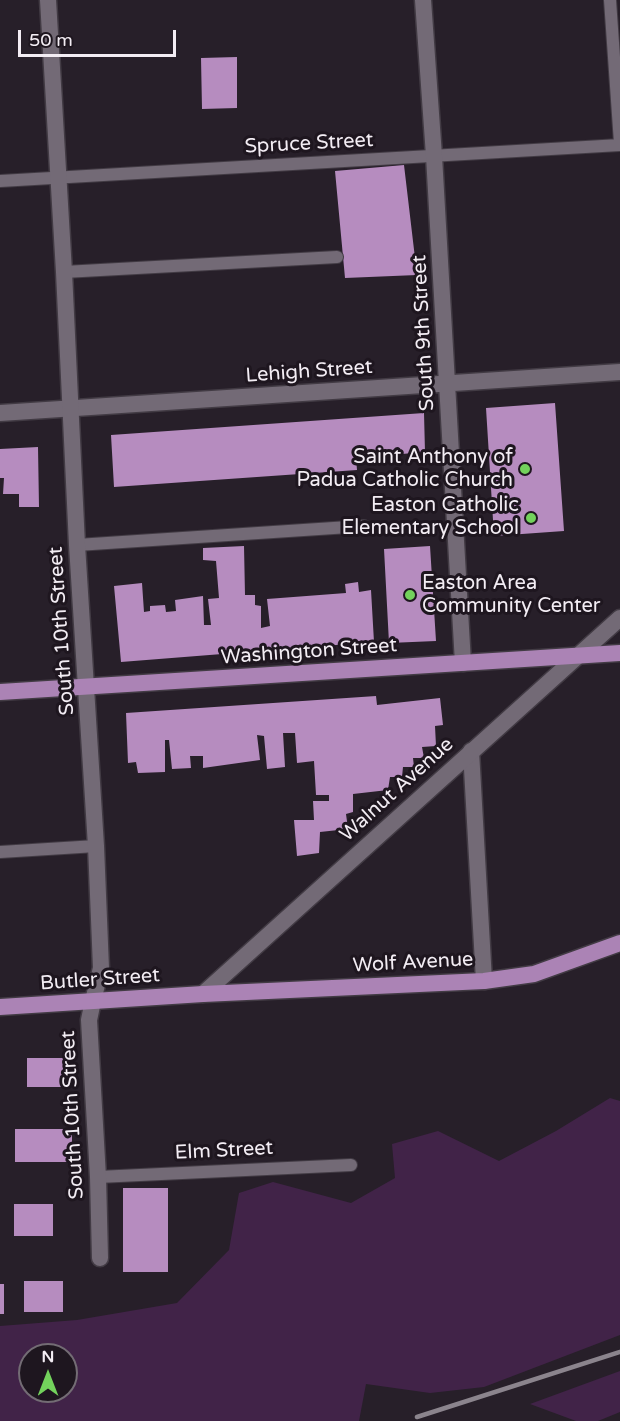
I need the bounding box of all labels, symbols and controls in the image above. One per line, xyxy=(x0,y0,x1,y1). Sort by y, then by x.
scale bar xyxy=(21,18,178,56)
text: 50 m xyxy=(29,29,73,51)
street label: Spruce Street xyxy=(244,129,374,159)
street label: South 9th Street xyxy=(408,254,440,412)
street label: Lehigh Street xyxy=(245,356,373,388)
place label: Saint Anthony of Padua Catholic Church xyxy=(297,446,513,493)
marker: Saint Anthony of Padua Catholic Church xyxy=(518,462,532,476)
place label: Easton Catholic Elementary School xyxy=(341,494,519,541)
marker: Easton Catholic Elementary School xyxy=(524,511,538,525)
street label: South 10th Street xyxy=(44,546,80,716)
place label: Easton Area Community Center xyxy=(422,572,601,619)
marker: Easton Area Community Center xyxy=(403,588,417,602)
street label: Washington Street xyxy=(220,634,398,670)
street label: Walnut Avenue xyxy=(335,733,459,847)
street label: Wolf Avenue xyxy=(352,948,474,978)
street label: Butler Street xyxy=(39,964,161,996)
street label: South 10th Street xyxy=(57,1030,89,1200)
street label: Elm Street xyxy=(174,1136,274,1166)
north arrow xyxy=(18,1343,78,1403)
text: N xyxy=(42,1347,54,1367)

